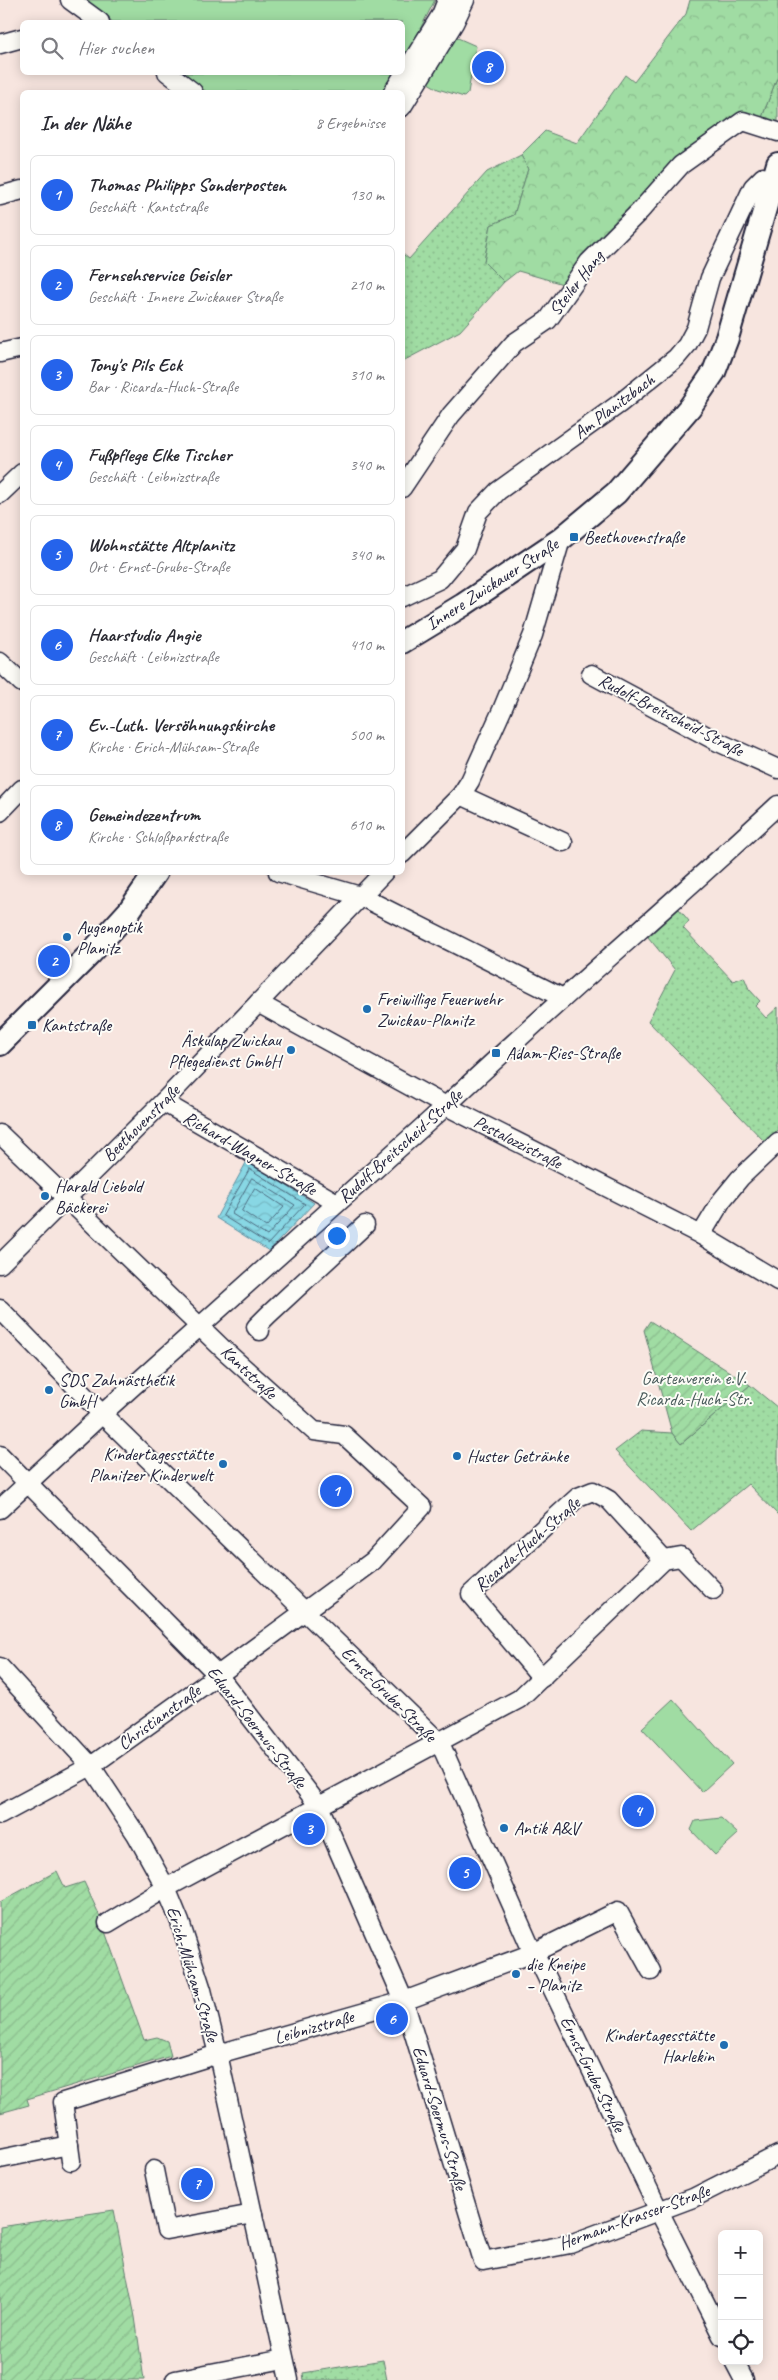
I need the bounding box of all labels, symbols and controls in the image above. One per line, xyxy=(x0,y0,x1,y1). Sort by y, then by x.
search box xyxy=(20,20,405,75)
icon: search xyxy=(38,34,66,62)
text: Hier suchen xyxy=(78,36,154,60)
pin: 8 xyxy=(472,48,504,86)
text: In der Nähe xyxy=(40,110,130,136)
text: 8 Ergebnisse xyxy=(316,113,385,133)
text: Thomas Philipps Sonderposten xyxy=(88,173,286,197)
text: 1 xyxy=(53,185,61,205)
text: 130 m xyxy=(350,185,384,205)
text: Geschäft · Kantstraße xyxy=(88,197,208,217)
street label: Steiler Hang xyxy=(544,245,609,320)
text: Fernsehservice Geisler xyxy=(88,263,231,287)
text: 2 xyxy=(53,275,61,295)
text: 210 m xyxy=(350,275,384,295)
text: Geschäft · Innere Zwickauer Straße xyxy=(88,287,283,307)
text: Tony's Pils Eck xyxy=(88,353,182,377)
text: 3 xyxy=(53,365,61,385)
text: 310 m xyxy=(350,365,384,385)
street label: Am Planitzbach xyxy=(569,368,659,444)
text: Bar · Ricarda-Huch-Straße xyxy=(88,377,238,397)
text: Fußpflege Elke Tischer xyxy=(88,443,231,467)
text: 4 xyxy=(53,455,61,475)
text: 340 m xyxy=(350,455,384,475)
text: Geschäft · Leibnizstraße xyxy=(88,467,219,487)
place label: Beethovenstraße xyxy=(584,526,685,548)
marker: Beethovenstraße xyxy=(568,531,580,543)
street label: Innere Zwickauer Straße xyxy=(422,532,563,635)
text: Wohnstätte Altplanitz xyxy=(88,533,234,557)
text: 5 xyxy=(54,545,60,565)
text: 340 m xyxy=(350,545,384,565)
text: Ort · Ernst-Grube-Straße xyxy=(88,557,230,577)
text: Haarstudio Angie xyxy=(88,623,200,647)
text: 6 xyxy=(53,635,61,655)
text: 410 m xyxy=(350,635,384,655)
text: Geschäft · Leibnizstraße xyxy=(88,647,219,667)
street label: Rudolf-Breitscheid-Straße xyxy=(595,669,748,762)
text: Ev.-Luth. Versöhnungskirche xyxy=(88,713,274,737)
text: 7 xyxy=(53,725,61,745)
text: 500 m xyxy=(350,725,384,745)
text: Kirche · Erich-Mühsam-Straße xyxy=(88,737,258,757)
text: Gemeindezentrum xyxy=(88,803,200,827)
text: 8 xyxy=(53,815,61,835)
text: 610 m xyxy=(350,815,384,835)
text: Kirche · Schloßparkstraße xyxy=(88,827,228,847)
place label: Augenoptik Planitz xyxy=(77,916,143,959)
marker: Augenoptik Planitz xyxy=(61,931,73,943)
pin: 2 xyxy=(38,942,70,980)
place label: Freiwillige Feuerwehr Zwickau-Planitz xyxy=(377,988,505,1031)
marker: Freiwillige Feuerwehr Zwickau-Planitz xyxy=(361,1003,373,1015)
place label: Kantstraße xyxy=(42,1014,112,1036)
marker: Kantstraße xyxy=(26,1019,38,1031)
place label: Äskulap Zwickau Pflegedienst GmbH xyxy=(169,1029,284,1072)
place label: Adam-Ries-Straße xyxy=(506,1042,621,1064)
marker: Äskulap Zwickau Pflegedienst GmbH xyxy=(285,1044,297,1056)
marker: Adam-Ries-Straße xyxy=(490,1047,502,1059)
street label: Beethovenstraße xyxy=(98,1079,185,1166)
street label: Rudolf-Breitscheid-Straße xyxy=(333,1084,468,1208)
street label: Richard-Wagner-Straße xyxy=(179,1106,322,1201)
street label: Pestalozzistraße xyxy=(470,1110,567,1174)
place label: Harald Liebold Bäckerei xyxy=(55,1175,145,1218)
marker: Harald Liebold Bäckerei xyxy=(39,1190,51,1202)
your location xyxy=(324,1223,350,1249)
street label: Kantstraße xyxy=(216,1340,283,1404)
park label: Gartenverein e.V. Ricarda-Huch-Str. xyxy=(636,1367,752,1410)
place label: SDS Zahnästhetik GmbH xyxy=(59,1369,176,1412)
marker: SDS Zahnästhetik GmbH xyxy=(43,1384,55,1396)
place label: Kindertagesstätte Planitzer Kinderwelt xyxy=(90,1443,215,1486)
place label: Huster Getränke xyxy=(467,1445,569,1467)
marker: Huster Getränke xyxy=(451,1450,463,1462)
marker: Kindertagesstätte Planitzer Kinderwelt xyxy=(217,1458,229,1470)
pin: 1 xyxy=(320,1472,352,1510)
street label: Ricarda-Huch-Straße xyxy=(470,1491,585,1596)
street label: Ernst-Grube-Straße xyxy=(337,1642,442,1747)
street label: Eduard-Soermus-Straße xyxy=(202,1661,312,1793)
street label: Christianstraße xyxy=(113,1679,206,1754)
pin: 4 xyxy=(622,1792,654,1830)
pin: 3 xyxy=(293,1810,325,1848)
place label: Antik A&V xyxy=(514,1817,582,1839)
marker: Antik A&V xyxy=(498,1822,510,1834)
pin: 5 xyxy=(449,1854,481,1892)
street label: Erich-Mühsam-Straße xyxy=(162,1904,224,2045)
place label: die Kneipe – Planitz xyxy=(526,1953,586,1996)
marker: die Kneipe – Planitz xyxy=(510,1968,522,1980)
pin: 6 xyxy=(376,2000,408,2038)
street label: Leibnizstraße xyxy=(272,2005,357,2049)
street label: Ernst-Grube-Straße xyxy=(556,2013,631,2136)
place label: Kindertagesstätte Harlekin xyxy=(605,2024,715,2067)
marker: Kindertagesstätte Harlekin xyxy=(718,2039,730,2051)
street label: Eduard-Soermus-Straße xyxy=(408,2044,473,2194)
pin: 7 xyxy=(181,2165,213,2203)
street label: Hermann-Krasser-Straße xyxy=(556,2179,713,2255)
map controls xyxy=(718,2230,763,2365)
button: + xyxy=(718,2230,763,2275)
button: − xyxy=(718,2275,763,2320)
button: locate xyxy=(718,2320,763,2365)

